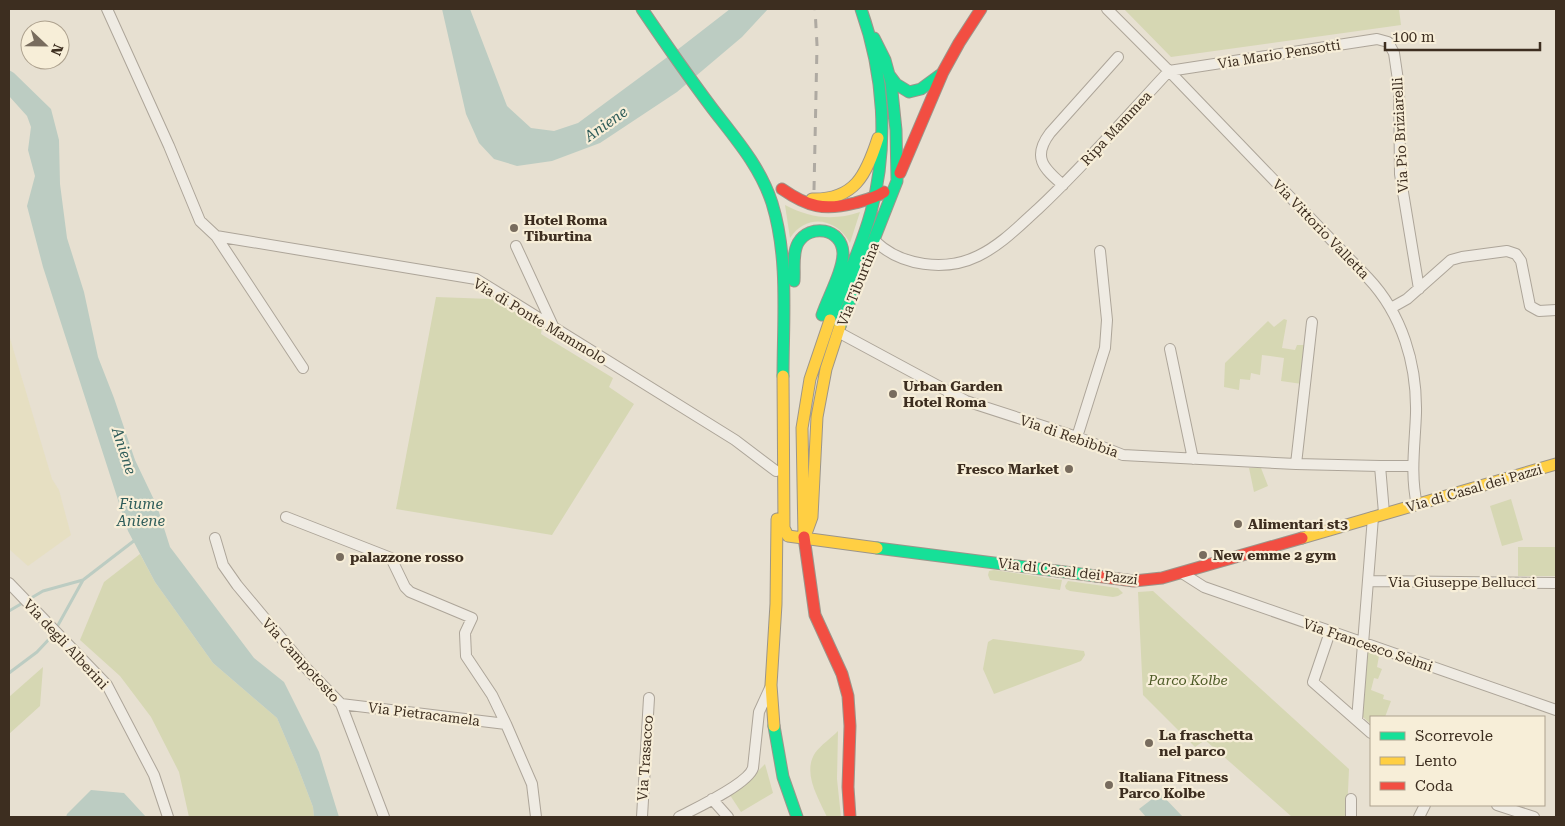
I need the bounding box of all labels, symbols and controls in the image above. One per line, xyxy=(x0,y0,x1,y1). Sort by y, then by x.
north arrow xyxy=(20,20,70,70)
scale bar xyxy=(1385,20,1540,52)
text: 100 m xyxy=(1392,28,1435,46)
street label: Via Mario Pensotti xyxy=(1216,36,1342,72)
text: N xyxy=(48,42,66,58)
street label: Via Pio Briziarelli xyxy=(1389,76,1411,193)
street label: Ripa Mammea xyxy=(1077,87,1155,169)
water label: Aniene xyxy=(580,103,631,146)
street label: Via Vittorio Valletta xyxy=(1269,176,1373,282)
place label: Hotel Roma Tiburtina xyxy=(524,212,608,244)
marker: Hotel Roma Tiburtina xyxy=(508,222,520,234)
street label: Via Tiburtina xyxy=(834,239,882,328)
street label: Via di Ponte Mammolo xyxy=(470,275,610,367)
place label: Urban Garden Hotel Roma xyxy=(903,378,1003,410)
marker: Urban Garden Hotel Roma xyxy=(887,388,899,400)
street label: Via di Rebibbia xyxy=(1018,412,1121,460)
water label: Aniene xyxy=(108,424,140,477)
place label: Fresco Market xyxy=(957,461,1059,477)
street label: Via di Casal dei Pazzi xyxy=(1404,461,1544,515)
marker: Fresco Market xyxy=(1063,463,1075,475)
water label: Fiume Aniene xyxy=(116,495,166,530)
place label: Alimentari st3 xyxy=(1248,516,1348,532)
marker: Alimentari st3 xyxy=(1232,518,1244,530)
place label: New emme 2 gym xyxy=(1213,547,1337,563)
place label: palazzone rosso xyxy=(350,549,464,565)
marker: New emme 2 gym xyxy=(1197,549,1209,561)
marker: palazzone rosso xyxy=(334,551,346,563)
street label: Via di Casal dei Pazzi xyxy=(997,554,1139,588)
street label: Via Giuseppe Bellucci xyxy=(1388,574,1536,590)
street label: Via degli Alberini xyxy=(20,596,112,693)
street label: Via Campotosto xyxy=(259,615,343,705)
street label: Via Francesco Selmi xyxy=(1301,615,1435,675)
park label: Parco Kolbe xyxy=(1147,672,1228,688)
street label: Via Pietracamela xyxy=(367,699,481,729)
street label: Via Trasacco xyxy=(634,714,656,802)
legend xyxy=(1370,716,1545,806)
place label: La fraschetta nel parco xyxy=(1159,727,1254,759)
text: Scorrevole xyxy=(1415,727,1493,745)
marker: La fraschetta nel parco xyxy=(1143,737,1155,749)
text: Lento xyxy=(1415,752,1457,770)
place label: Italiana Fitness Parco Kolbe xyxy=(1119,769,1228,801)
text: Coda xyxy=(1415,777,1453,795)
marker: Italiana Fitness Parco Kolbe xyxy=(1103,779,1115,791)

